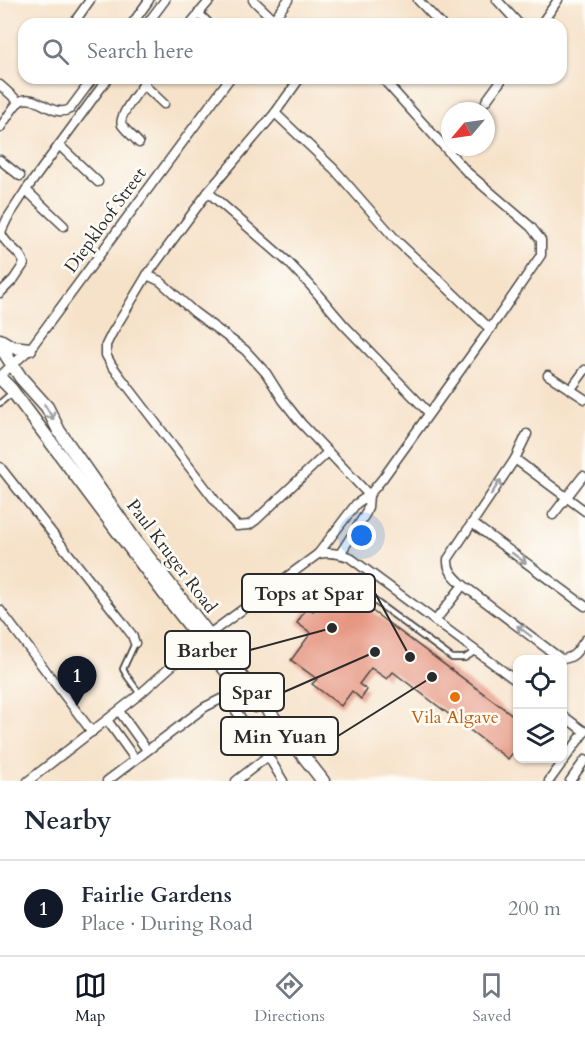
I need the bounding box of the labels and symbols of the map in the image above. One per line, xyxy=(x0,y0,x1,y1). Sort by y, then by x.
north arrow xyxy=(441,102,495,156)
street label: Diepkloof Street xyxy=(59,162,152,278)
one-way arrow xyxy=(43,403,55,420)
one-way arrow xyxy=(490,479,502,495)
street label: Paul Kruger Road xyxy=(120,494,223,619)
your location xyxy=(347,521,376,550)
one-way arrow xyxy=(510,551,526,564)
callout: Tops at Spar xyxy=(242,574,375,612)
text: Tops at Spar xyxy=(254,580,365,607)
one-way arrow xyxy=(516,624,532,637)
callout: Barber xyxy=(165,631,250,669)
text: Barber xyxy=(177,637,238,664)
pin: 1 xyxy=(58,656,97,706)
callout: Spar xyxy=(220,673,284,711)
text: Spar xyxy=(232,679,273,706)
marker: Vila Algave xyxy=(448,690,462,704)
place label: Vila Algave xyxy=(411,705,499,730)
callout: Min Yuan xyxy=(221,717,338,755)
text: Min Yuan xyxy=(233,723,327,750)

